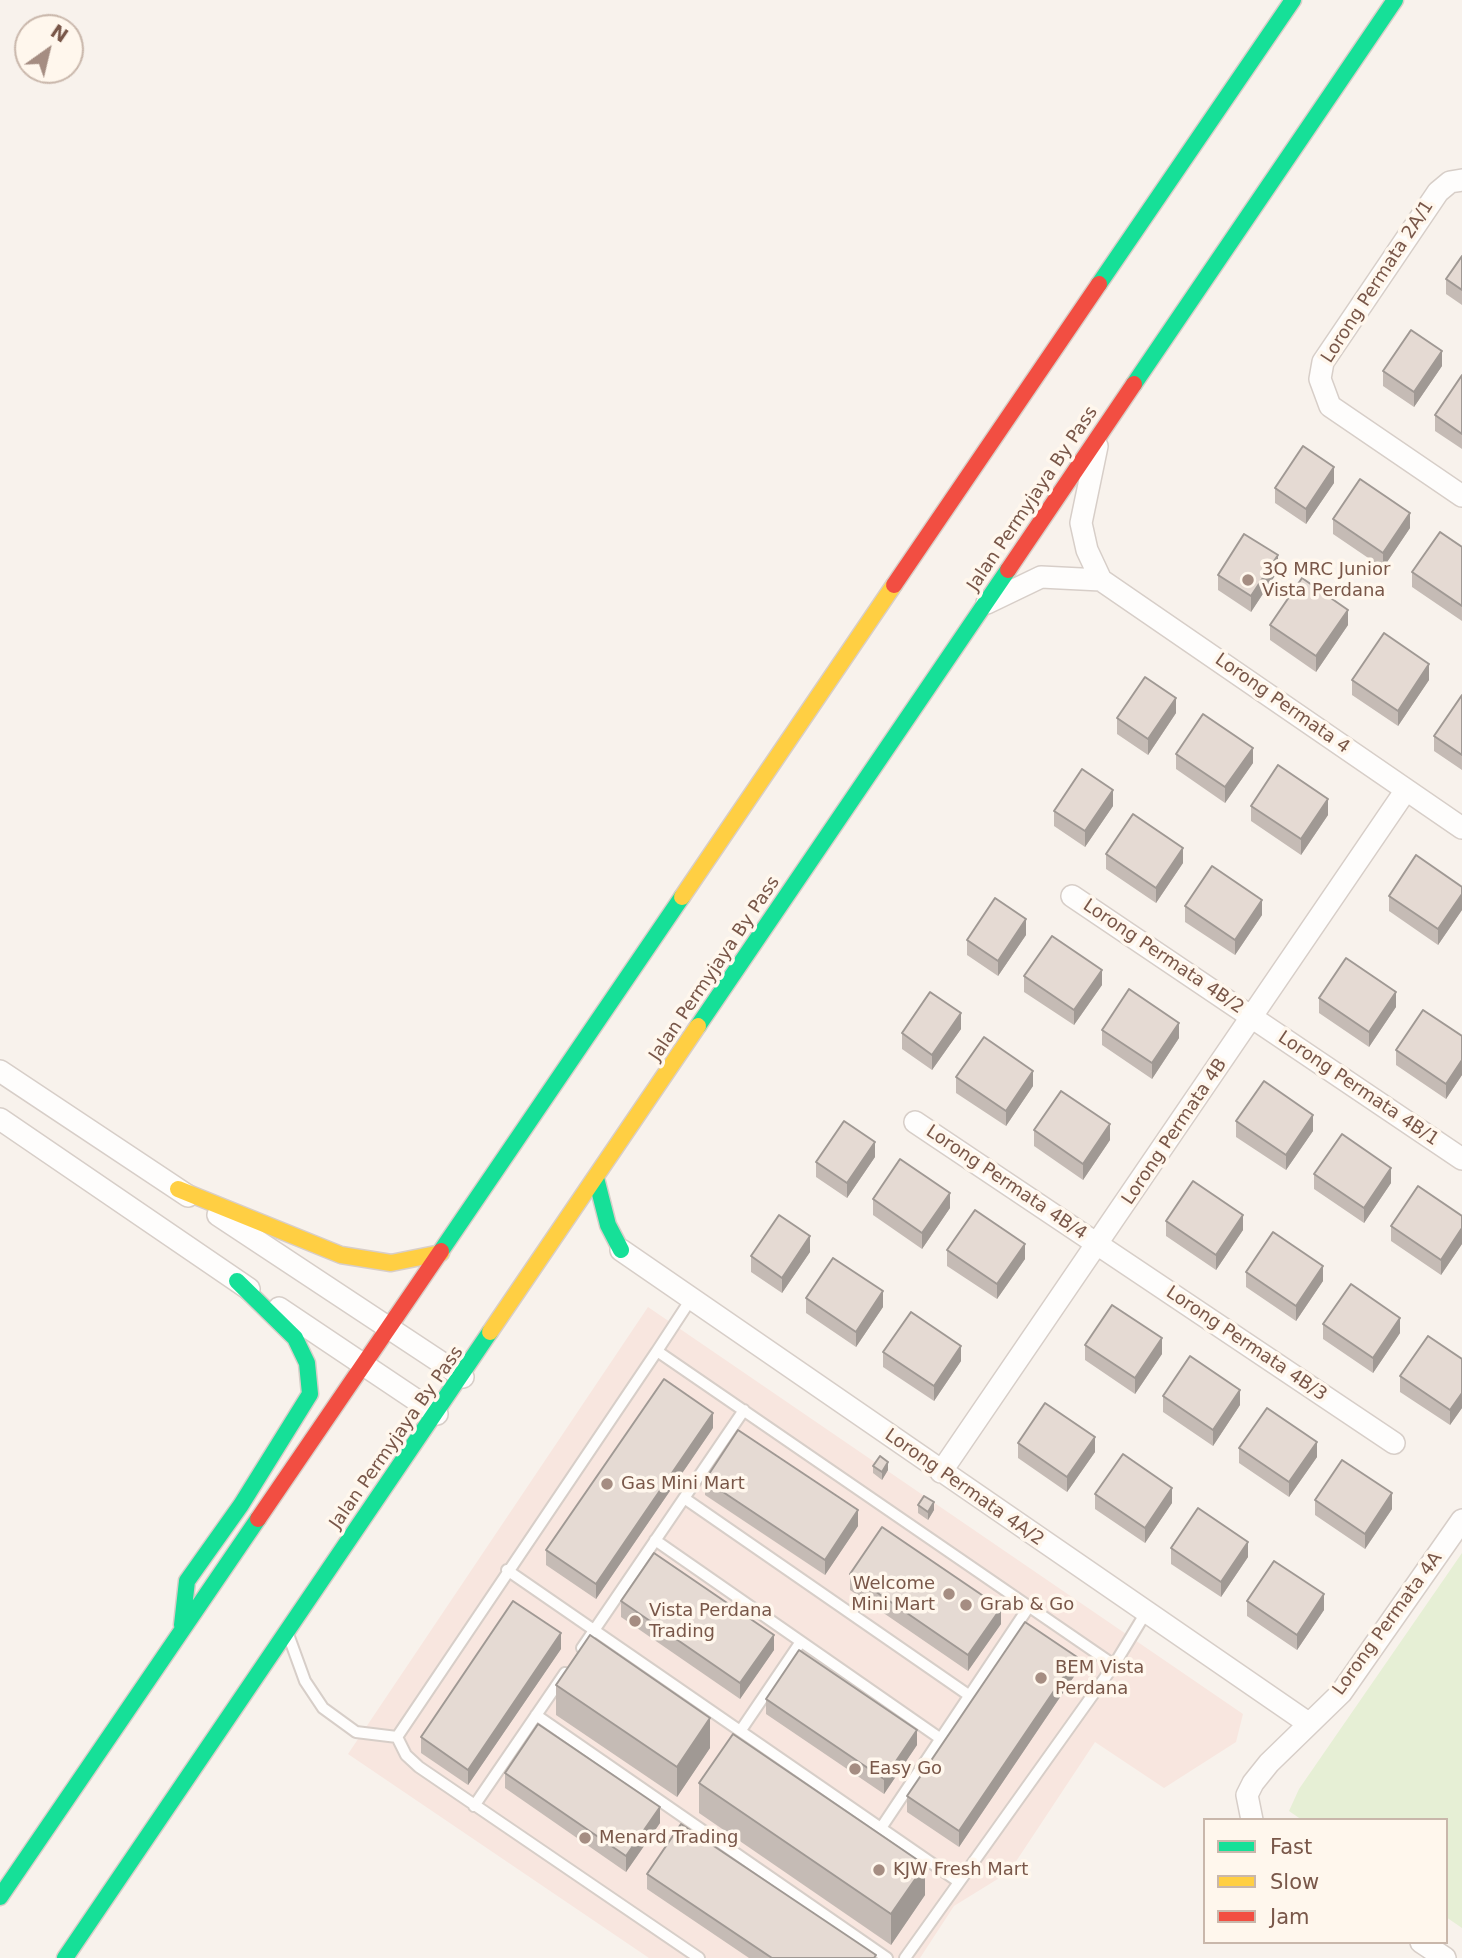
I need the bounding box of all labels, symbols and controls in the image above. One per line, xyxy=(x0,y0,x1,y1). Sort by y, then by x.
north arrow xyxy=(14,14,84,84)
text: N xyxy=(47,20,72,47)
street label: Lorong Permata 2A/1 xyxy=(1317,197,1439,367)
street label: Jalan Permyjaya By Pass xyxy=(963,403,1103,595)
place label: 3Q MRC Junior Vista Perdana xyxy=(1262,559,1390,602)
marker: 3Q MRC Junior Vista Perdana xyxy=(1240,572,1256,588)
street label: Lorong Permata 4 xyxy=(1210,649,1354,759)
street label: Jalan Permyjaya By Pass xyxy=(645,873,785,1065)
street label: Lorong Permata 4B/2 xyxy=(1078,895,1248,1019)
street label: Lorong Permata 4B/1 xyxy=(1273,1027,1443,1151)
street label: Lorong Permata 4B xyxy=(1118,1055,1232,1209)
street label: Lorong Permata 4B/4 xyxy=(921,1121,1091,1245)
street label: Lorong Permata 4B/3 xyxy=(1161,1282,1331,1406)
street label: Jalan Permyjaya By Pass xyxy=(326,1342,468,1534)
street label: Lorong Permata 4A/2 xyxy=(880,1425,1048,1551)
place label: Gas Mini Mart xyxy=(621,1473,745,1495)
marker: Gas Mini Mart xyxy=(599,1476,615,1492)
street label: Lorong Permata 4A xyxy=(1329,1548,1447,1700)
place label: Welcome Mini Mart xyxy=(851,1573,935,1616)
marker: Welcome Mini Mart xyxy=(941,1586,957,1602)
place label: Grab & Go xyxy=(980,1594,1074,1616)
marker: Grab & Go xyxy=(958,1597,974,1613)
place label: Vista Perdana Trading xyxy=(649,1600,772,1642)
marker: Vista Perdana Trading xyxy=(627,1613,643,1629)
place label: BEM Vista Perdana xyxy=(1055,1657,1144,1700)
marker: BEM Vista Perdana xyxy=(1033,1670,1049,1686)
place label: Easy Go xyxy=(869,1758,942,1780)
marker: Easy Go xyxy=(847,1761,863,1777)
legend xyxy=(1203,1818,1448,1944)
place label: Menard Trading xyxy=(599,1827,738,1849)
marker: Menard Trading xyxy=(577,1830,593,1846)
text: Fast xyxy=(1270,1835,1312,1859)
place label: KJW Fresh Mart xyxy=(893,1859,1028,1881)
marker: KJW Fresh Mart xyxy=(871,1862,887,1878)
text: Slow xyxy=(1270,1870,1319,1894)
text: Jam xyxy=(1270,1905,1310,1929)

